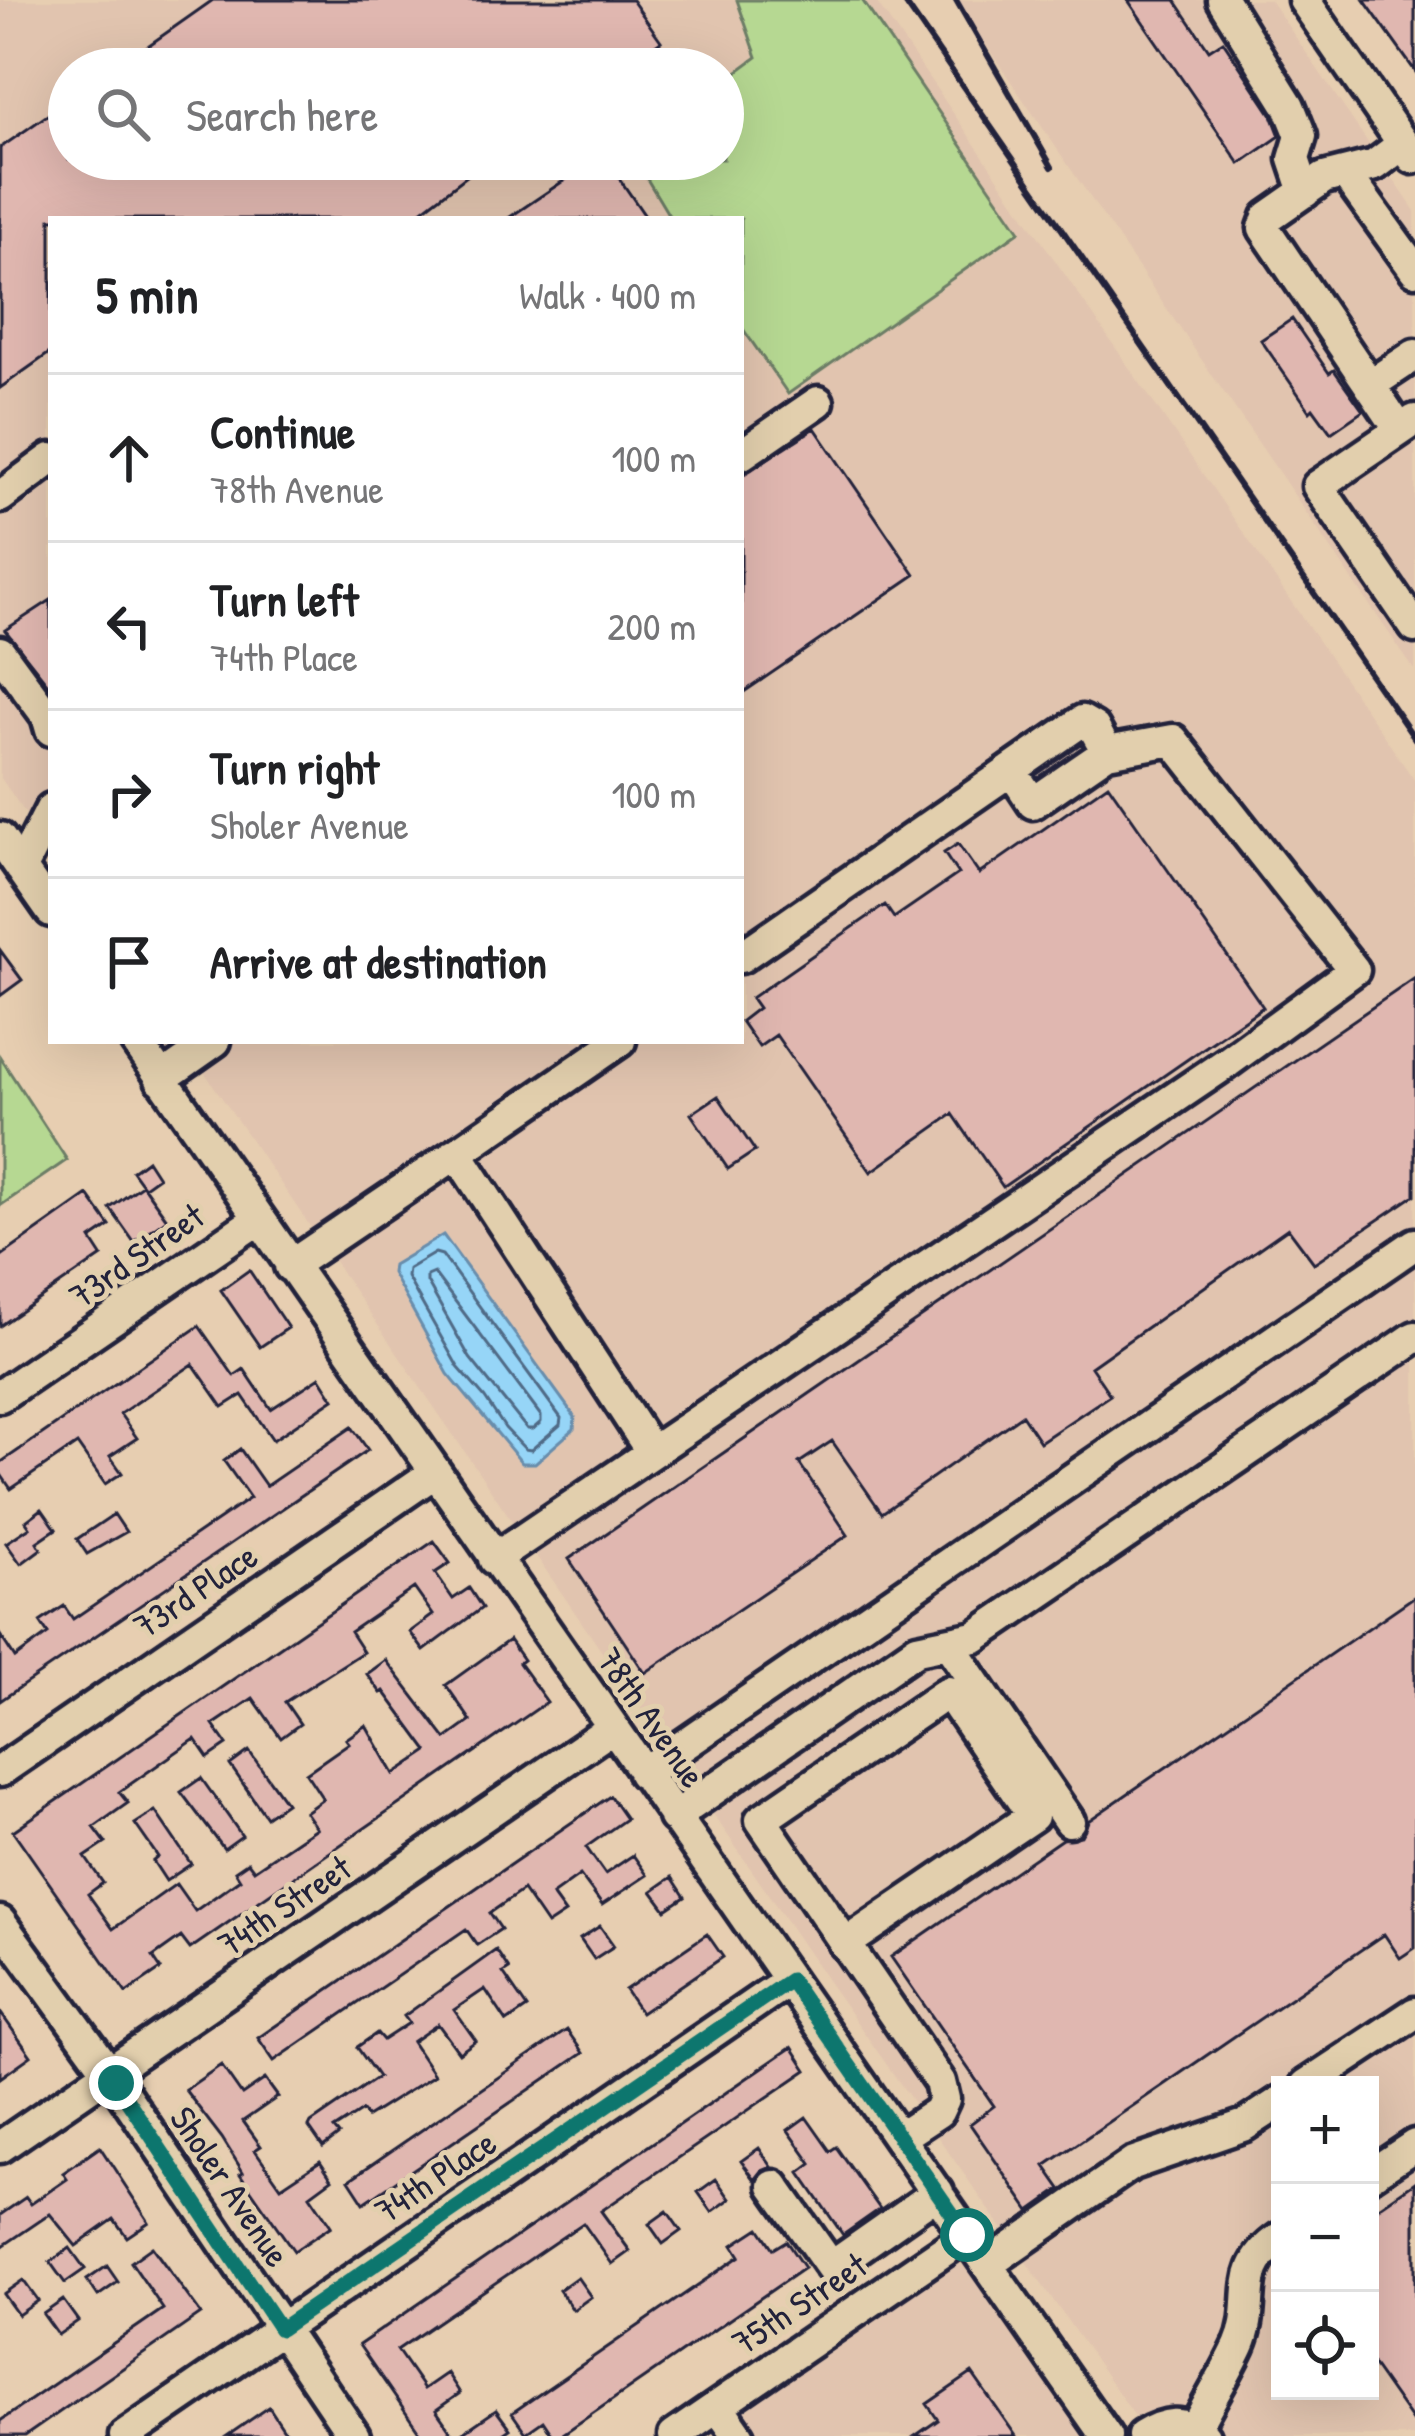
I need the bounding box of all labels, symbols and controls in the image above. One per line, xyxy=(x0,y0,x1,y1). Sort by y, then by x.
search box xyxy=(48,48,744,180)
icon: search xyxy=(90,81,156,147)
text: Search here xyxy=(186,84,378,145)
text: 5 min xyxy=(96,260,198,329)
text: Walk · 400 m xyxy=(519,268,696,321)
text: Continue xyxy=(210,401,355,462)
icon: ahead xyxy=(96,425,162,491)
text: 100 m xyxy=(611,431,696,484)
text: 78th Avenue xyxy=(210,462,384,515)
text: Turn left xyxy=(210,569,359,630)
icon: left xyxy=(96,593,162,659)
text: 200 m xyxy=(607,599,696,652)
text: 74th Place xyxy=(210,630,358,683)
text: Turn right xyxy=(210,737,379,798)
icon: right xyxy=(96,761,162,827)
text: 100 m xyxy=(611,767,696,820)
text: Sholer Avenue xyxy=(210,798,409,851)
icon: arrive xyxy=(96,929,162,995)
text: Arrive at destination xyxy=(210,931,547,992)
street label: 73rd Street xyxy=(59,1190,214,1319)
street label: 73rd Place xyxy=(124,1531,266,1649)
street label: 78th Avenue xyxy=(586,1637,718,1797)
street label: 74th Street xyxy=(208,1842,361,1968)
route end xyxy=(89,2056,143,2110)
map controls xyxy=(1271,2076,1379,2400)
button: + xyxy=(1271,2076,1379,2184)
street label: Sholer Avenue xyxy=(159,2096,303,2276)
street label: 74th Place xyxy=(365,2118,505,2234)
button: − xyxy=(1271,2184,1379,2292)
route start xyxy=(940,2208,994,2262)
street label: 75th Street xyxy=(722,2240,876,2366)
button: locate xyxy=(1271,2292,1379,2400)

